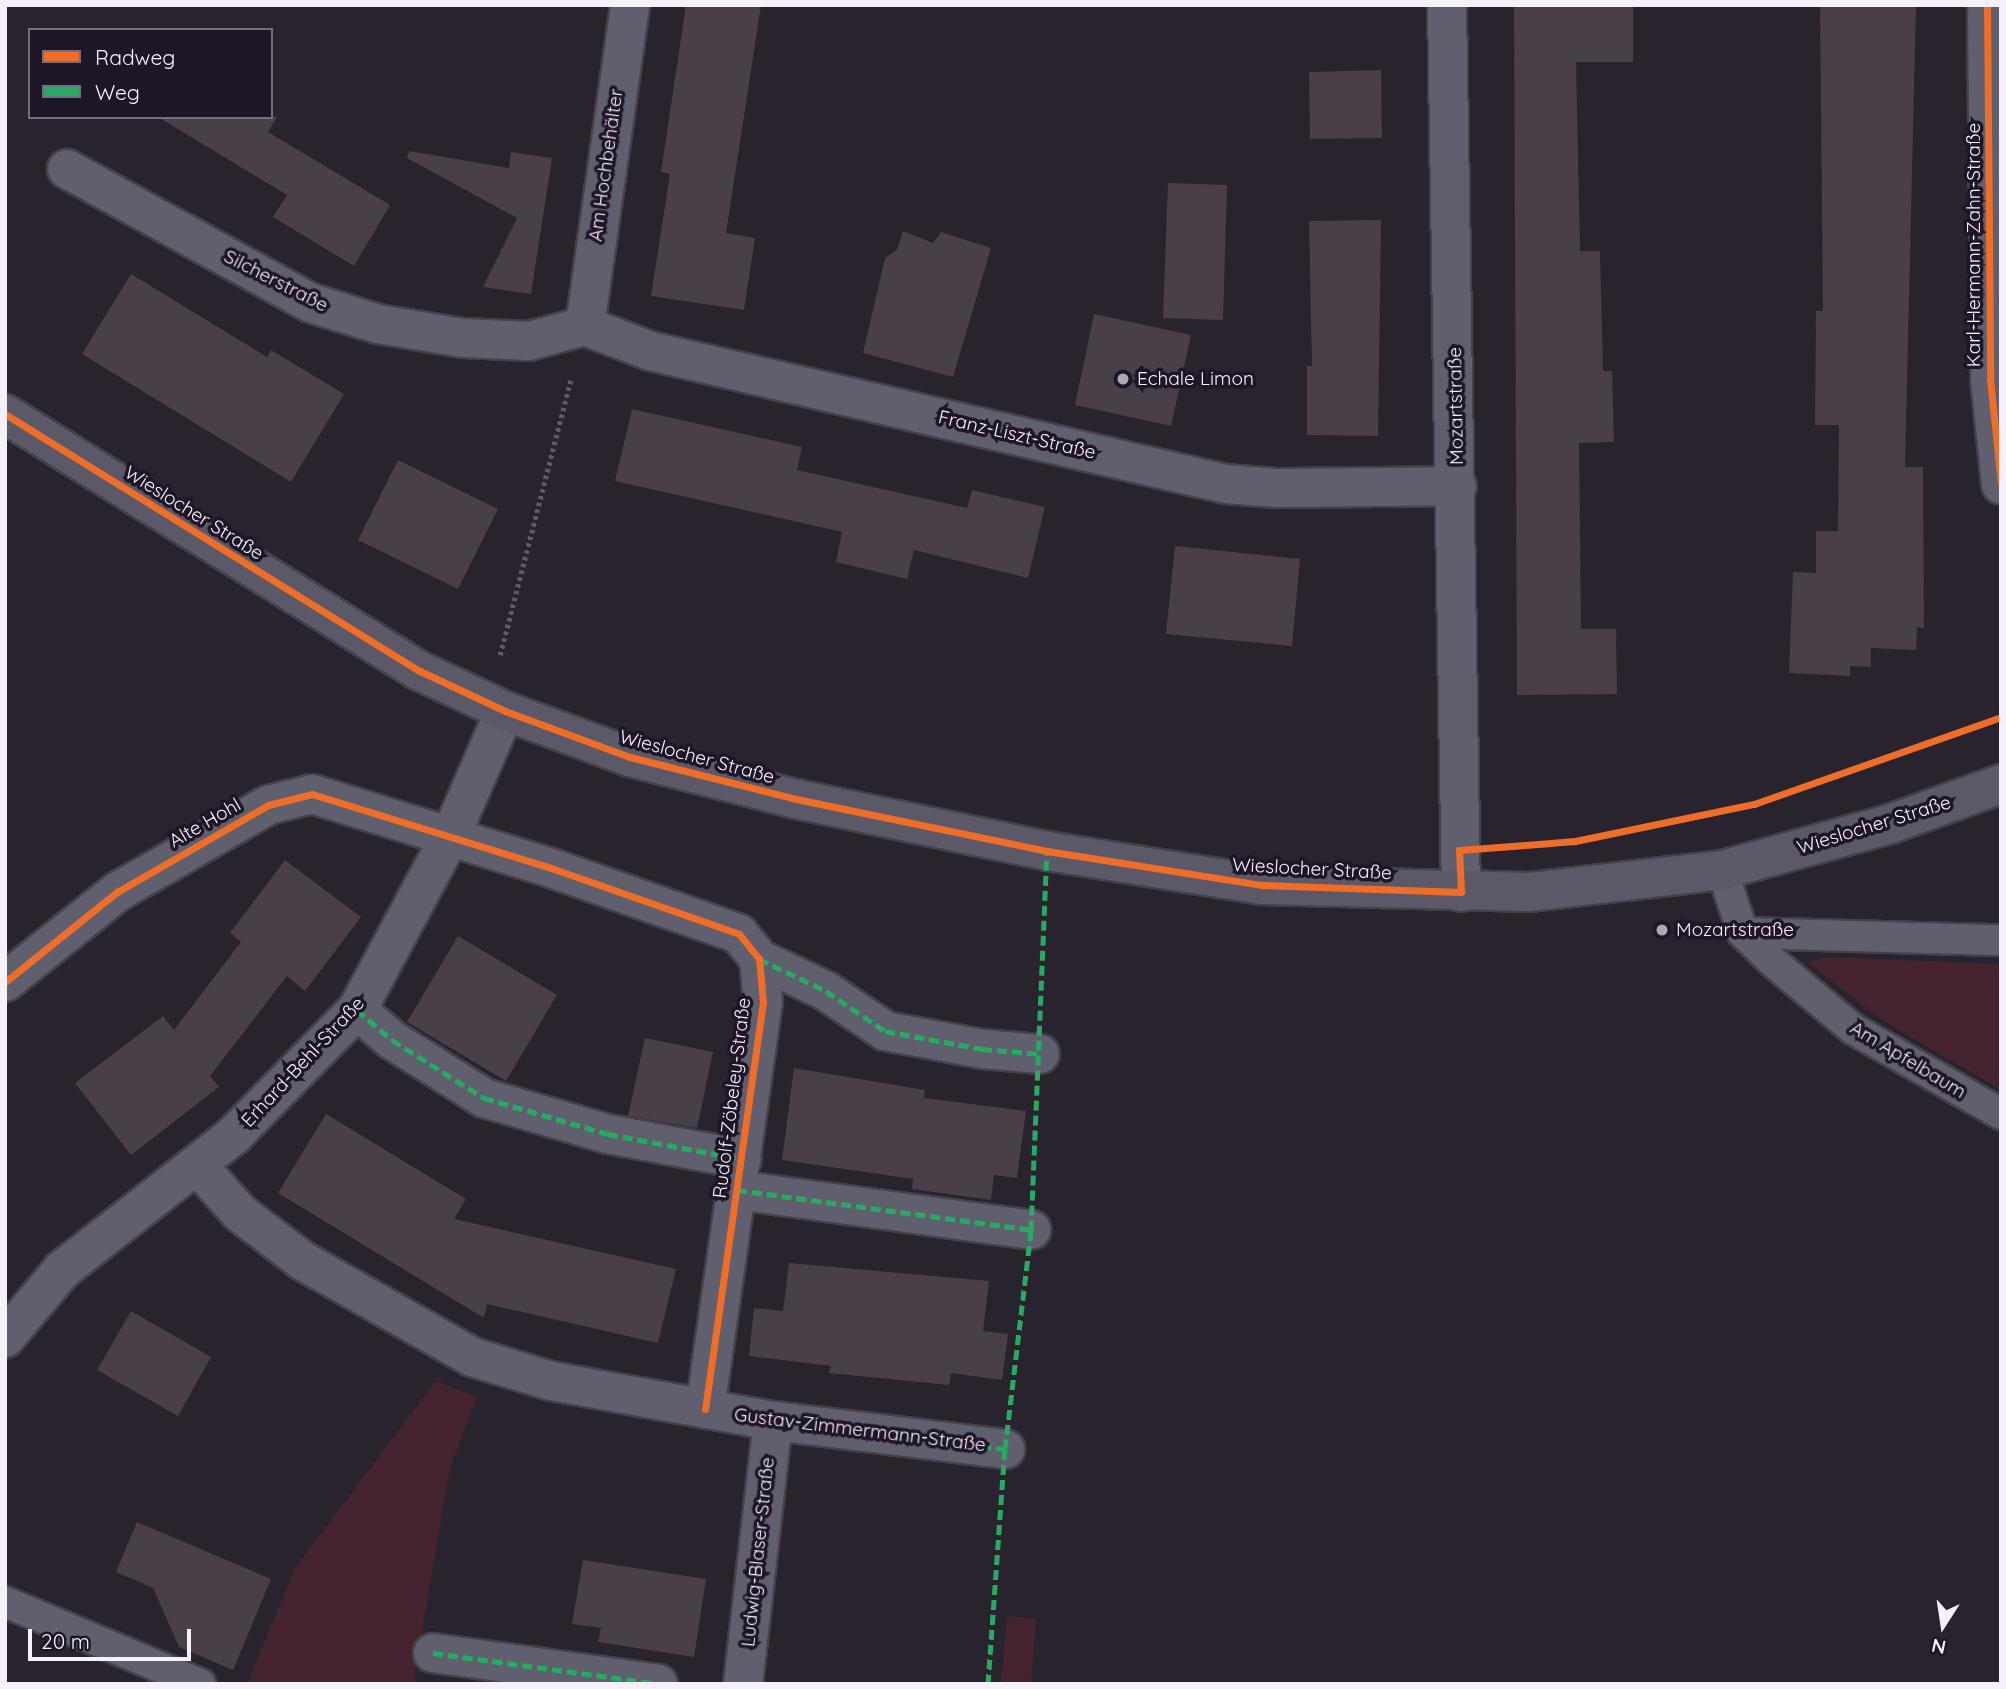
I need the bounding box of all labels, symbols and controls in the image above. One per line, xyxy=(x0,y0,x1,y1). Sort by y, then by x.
legend xyxy=(28,28,273,119)
text: Radweg xyxy=(95,44,175,70)
text: Weg xyxy=(95,79,140,105)
street label: Am Hochbehälter xyxy=(584,87,628,243)
street label: Karl-Hermann-Zahn-Straße xyxy=(1963,123,1985,367)
street label: Silcherstraße xyxy=(220,245,332,317)
street label: Mozartstraße xyxy=(1444,347,1468,465)
place label: Echale Limon xyxy=(1137,368,1254,390)
marker: Echale Limon xyxy=(1115,371,1131,387)
street label: Franz-Liszt-Straße xyxy=(936,406,1098,464)
street label: Wieslocher Straße xyxy=(120,461,268,565)
street label: Wieslocher Straße xyxy=(617,725,777,789)
street label: Wieslocher Straße xyxy=(1794,791,1954,859)
street label: Alte Hohl xyxy=(165,793,245,853)
street label: Wieslocher Straße xyxy=(1232,853,1392,885)
place label: Mozartstraße xyxy=(1676,919,1794,941)
marker: Mozartstraße xyxy=(1654,922,1670,938)
street label: Erhard-Behl-Straße xyxy=(237,992,369,1132)
street label: Rudolf-Zöbeley-Straße xyxy=(708,996,756,1200)
street label: Am Apfelbaum xyxy=(1846,1017,1970,1103)
street label: Gustav-Zimmermann-Straße xyxy=(733,1403,987,1457)
street label: Ludwig-Blaser-Straße xyxy=(737,1456,779,1648)
north arrow xyxy=(1908,1591,1978,1661)
scale bar xyxy=(32,1616,194,1660)
text: 20 m xyxy=(41,1628,90,1654)
text: N xyxy=(1929,1633,1948,1660)

